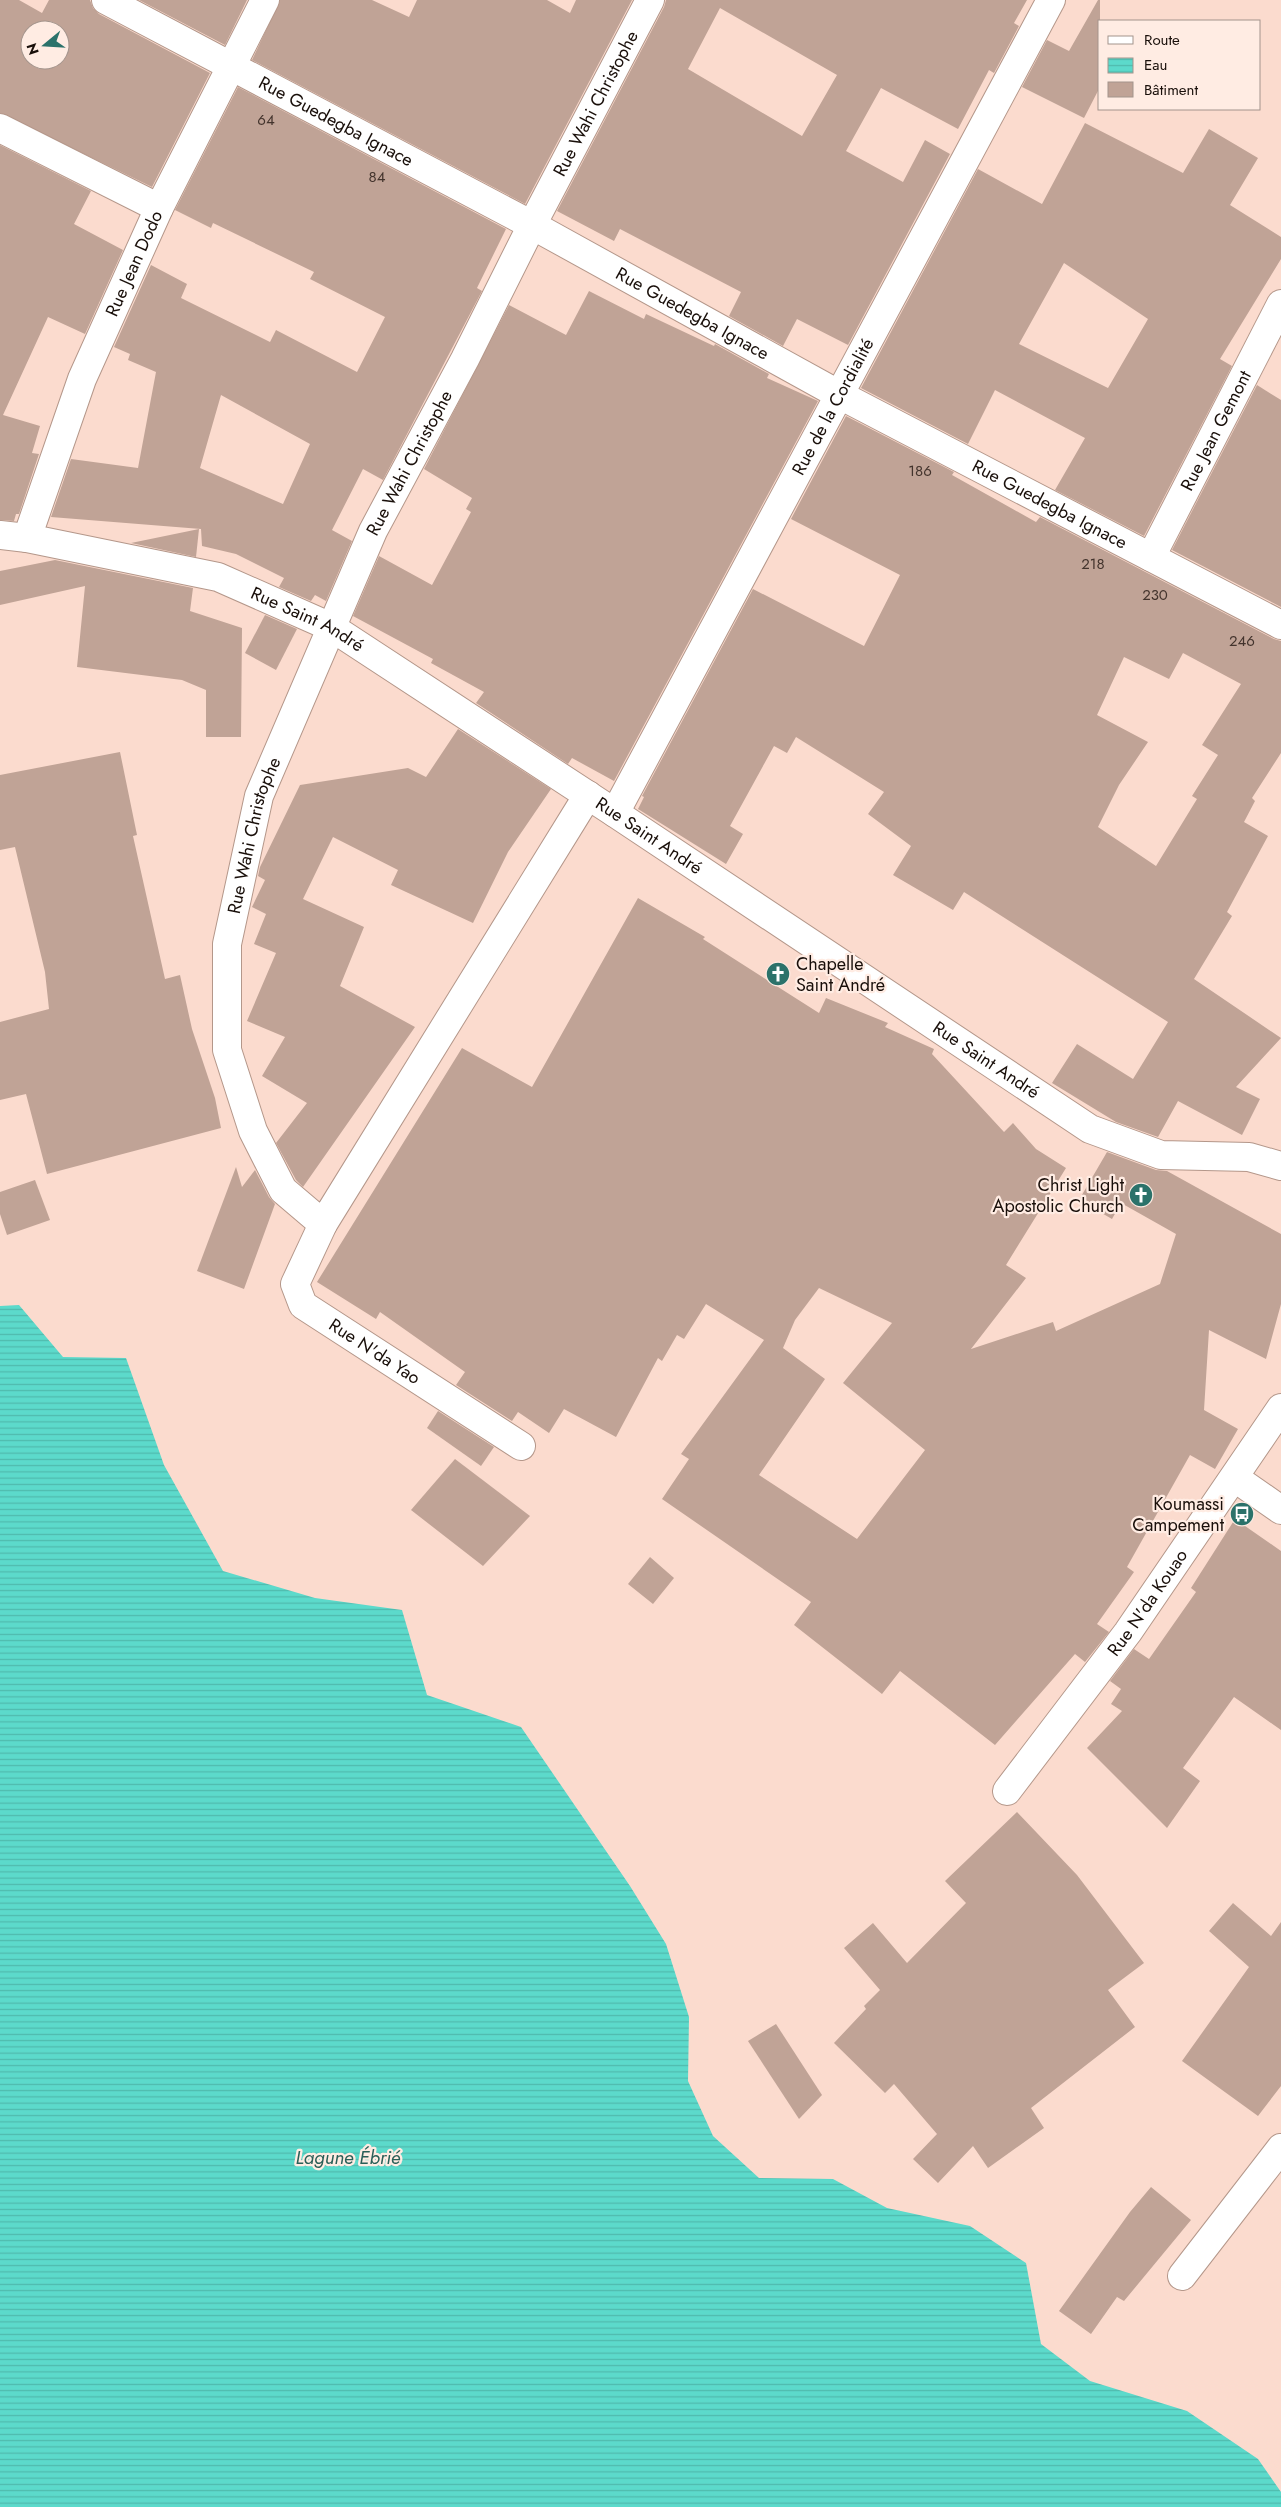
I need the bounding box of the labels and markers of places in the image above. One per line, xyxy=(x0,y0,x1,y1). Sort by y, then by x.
place label: Chapelle Saint André xyxy=(796,951,885,998)
church icon: Chapelle Saint André xyxy=(765,961,791,987)
place label: Christ Light Apostolic Church xyxy=(993,1172,1125,1219)
church icon: Christ Light Apostolic Church xyxy=(1128,1182,1154,1208)
place label: Koumassi Campement xyxy=(1132,1491,1225,1538)
bus stop icon: Koumassi Campement xyxy=(1229,1501,1255,1527)

